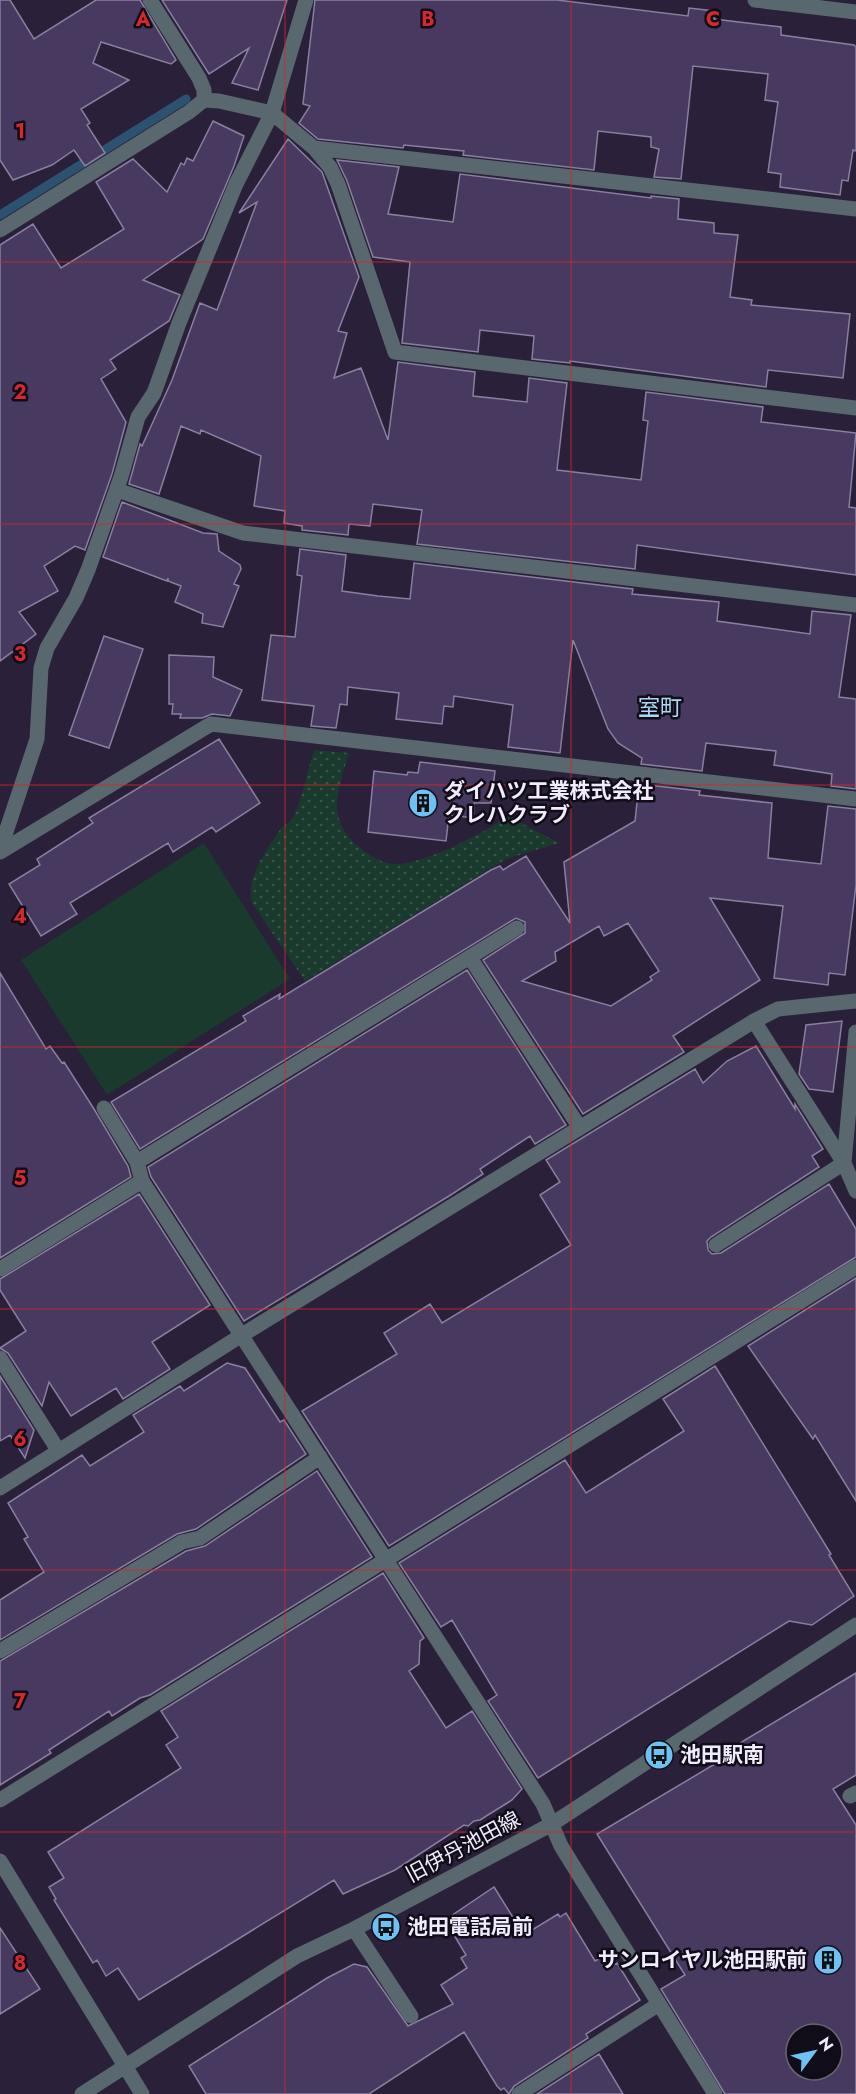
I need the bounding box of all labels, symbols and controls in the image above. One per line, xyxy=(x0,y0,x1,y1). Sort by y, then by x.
text: A xyxy=(135,5,151,34)
text: B xyxy=(421,5,435,34)
text: C xyxy=(706,5,720,34)
text: 1 xyxy=(15,117,25,146)
text: 2 xyxy=(13,378,27,407)
text: 3 xyxy=(14,640,26,669)
district label: 室町 xyxy=(638,691,682,723)
place label: ダイハツ工業株式会社 クレハクラブ xyxy=(444,776,654,830)
building icon: ダイハツ工業株式会社 クレハクラブ xyxy=(407,787,439,819)
text: 4 xyxy=(13,902,27,931)
text: 5 xyxy=(14,1164,27,1193)
text: 6 xyxy=(13,1425,27,1454)
text: 7 xyxy=(14,1687,27,1716)
bus stop icon: 池田駅南 xyxy=(643,1739,675,1771)
place label: 池田駅南 xyxy=(680,1740,764,1770)
street label: 旧伊丹池田線 xyxy=(400,1804,526,1890)
bus stop icon: 池田電話局前 xyxy=(370,1911,402,1943)
place label: 池田電話局前 xyxy=(407,1912,533,1942)
building icon: サンロイヤル池田駅前 xyxy=(812,1944,844,1976)
place label: サンロイヤル池田駅前 xyxy=(598,1945,807,1975)
text: 8 xyxy=(14,1949,26,1978)
north arrow xyxy=(784,2022,844,2082)
text: N xyxy=(813,2033,839,2056)

